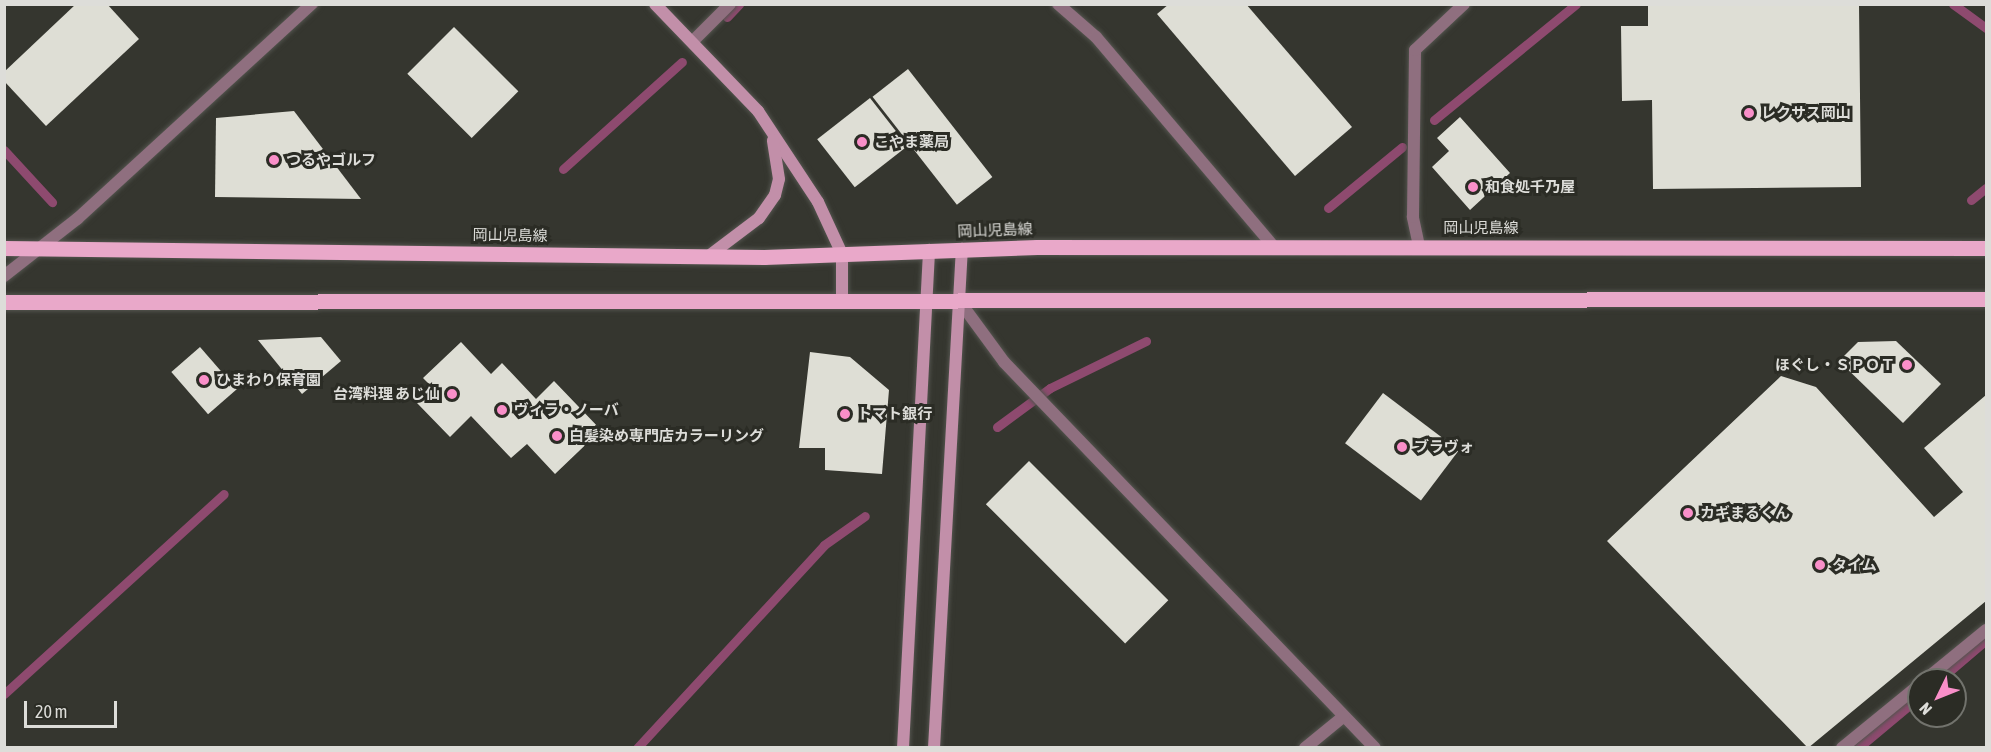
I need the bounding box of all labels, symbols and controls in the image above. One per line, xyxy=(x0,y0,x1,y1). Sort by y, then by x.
place label: レクサス岡山 xyxy=(1761,104,1851,122)
marker: レクサス岡山 xyxy=(1742,106,1756,120)
place label: こやま薬局 xyxy=(874,133,949,151)
marker: こやま薬局 xyxy=(855,135,869,149)
place label: つるやゴルフ xyxy=(286,151,376,169)
marker: つるやゴルフ xyxy=(267,153,281,167)
place label: 和食処千乃屋 xyxy=(1485,178,1575,196)
marker: 和食処千乃屋 xyxy=(1466,180,1480,194)
street label: 岡山児島線 xyxy=(1444,219,1518,237)
street label: 岡山児島線 xyxy=(957,220,1033,240)
street label: 岡山児島線 xyxy=(472,225,548,245)
place label: ほぐし・ＳＰＯＴ xyxy=(1775,356,1895,374)
marker: ほぐし・ＳＰＯＴ xyxy=(1900,358,1914,372)
place label: ひまわり保育園 xyxy=(216,371,321,389)
marker: ひまわり保育園 xyxy=(197,373,211,387)
place label: 台湾料理 あじ仙 xyxy=(333,385,440,403)
marker: 台湾料理 あじ仙 xyxy=(445,387,459,401)
place label: ヴィラ・ノーバ xyxy=(514,401,619,419)
marker: ヴィラ・ノーバ xyxy=(495,403,509,417)
place label: トマト銀行 xyxy=(857,405,932,423)
marker: トマト銀行 xyxy=(838,407,852,421)
place label: 白髪染め専門店カラーリング xyxy=(569,427,764,445)
marker: 白髪染め専門店カラーリング xyxy=(550,429,564,443)
place label: ブラヴォ xyxy=(1414,438,1474,456)
marker: ブラヴォ xyxy=(1395,440,1409,454)
place label: カギまるくん xyxy=(1700,504,1790,522)
marker: カギまるくん xyxy=(1681,506,1695,520)
place label: タイム xyxy=(1832,556,1877,574)
marker: タイム xyxy=(1813,558,1827,572)
north arrow xyxy=(1907,668,1967,728)
scale bar xyxy=(27,689,120,727)
text: N xyxy=(1915,699,1935,719)
text: 20 m xyxy=(35,701,67,722)

